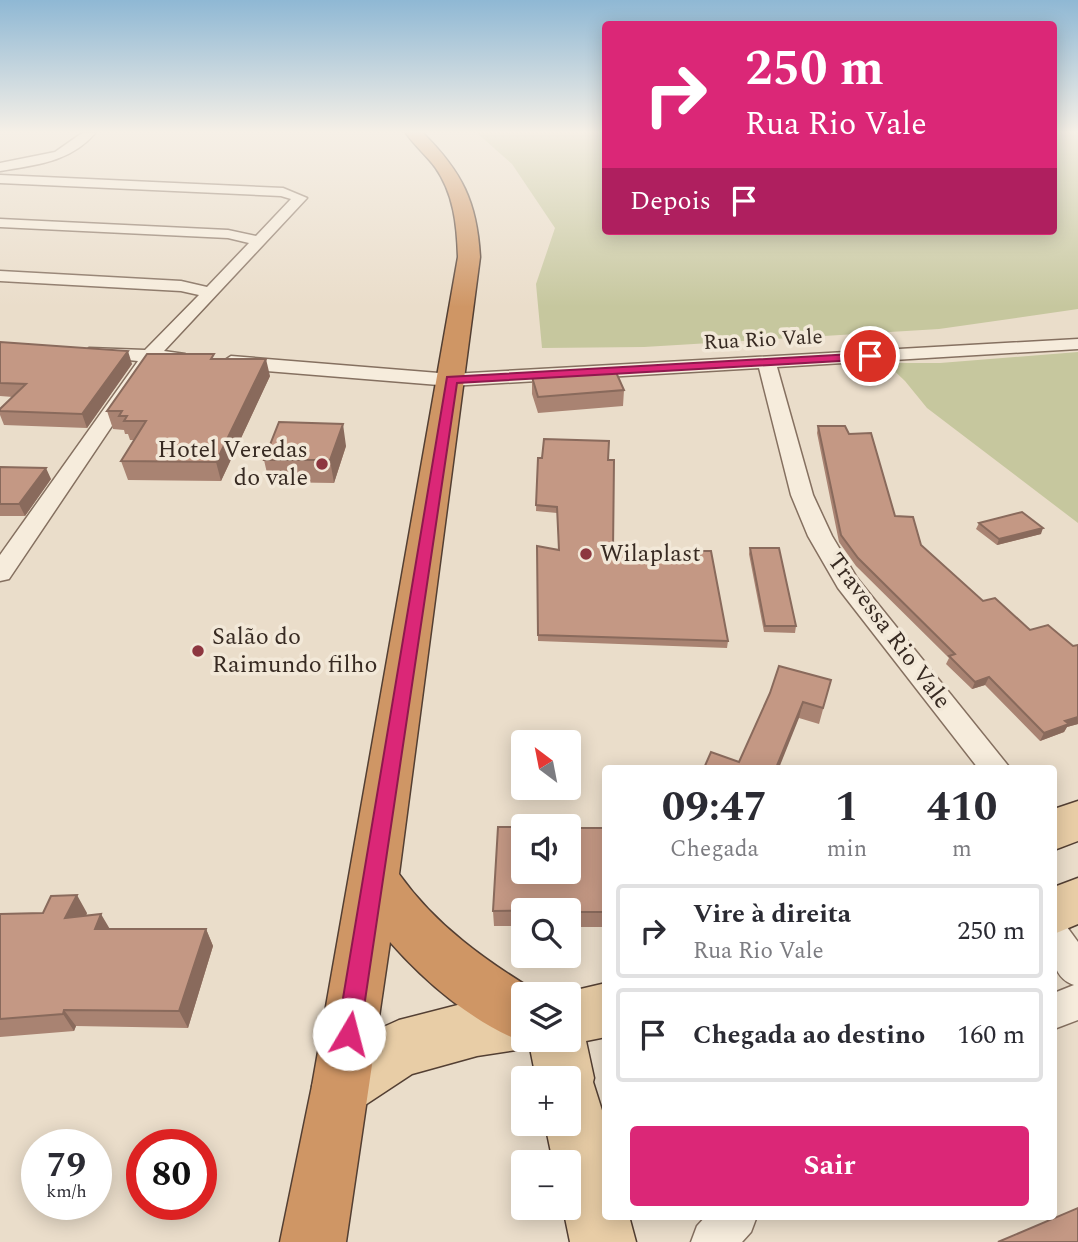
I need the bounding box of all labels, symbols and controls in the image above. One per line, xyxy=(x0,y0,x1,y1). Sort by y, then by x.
text: 250 m xyxy=(745,32,884,107)
icon: right xyxy=(630,49,721,140)
text: Rua Rio Vale xyxy=(745,100,927,149)
text: Depois xyxy=(630,181,711,221)
icon: arrive xyxy=(725,182,763,220)
street label: Rua Rio Vale xyxy=(703,321,823,359)
pin xyxy=(840,326,900,386)
icon: arrive xyxy=(851,337,889,375)
place label: Hotel Veredas do vale xyxy=(158,432,308,496)
marker: Hotel Veredas do vale xyxy=(314,456,330,472)
place label: Wilaplast xyxy=(600,536,701,572)
street label: Travessa Rio Vale xyxy=(818,545,960,717)
marker: Wilaplast xyxy=(578,546,594,562)
place label: Salão do Raimundo filho xyxy=(212,619,378,683)
marker: Salão do Raimundo filho xyxy=(190,643,206,659)
north arrow xyxy=(511,730,581,800)
map controls xyxy=(511,730,581,1220)
text: 09:47 xyxy=(662,776,767,839)
text: 1 xyxy=(835,776,859,839)
text: 410 xyxy=(927,776,997,839)
button: sound xyxy=(511,814,581,884)
text: Chegada xyxy=(670,832,759,867)
text: min xyxy=(827,832,867,867)
text: m xyxy=(952,832,972,867)
text: Vire à direita xyxy=(693,894,851,934)
button: search xyxy=(511,898,581,968)
text: 250 m xyxy=(957,911,1025,951)
icon: right xyxy=(634,912,672,950)
text: Rua Rio Vale xyxy=(693,934,824,969)
button: layers xyxy=(511,982,581,1052)
position arrow xyxy=(312,997,386,1071)
text: Chegada ao destino xyxy=(693,1015,925,1055)
text: 160 m xyxy=(957,1015,1025,1055)
icon: arrive xyxy=(634,1016,672,1054)
button: + xyxy=(511,1066,581,1136)
button: Sair xyxy=(630,1126,1029,1206)
speed limit sign: 80 xyxy=(126,1129,217,1220)
text: 79 xyxy=(47,1139,86,1192)
button: − xyxy=(511,1150,581,1220)
text: km/h xyxy=(46,1178,87,1205)

